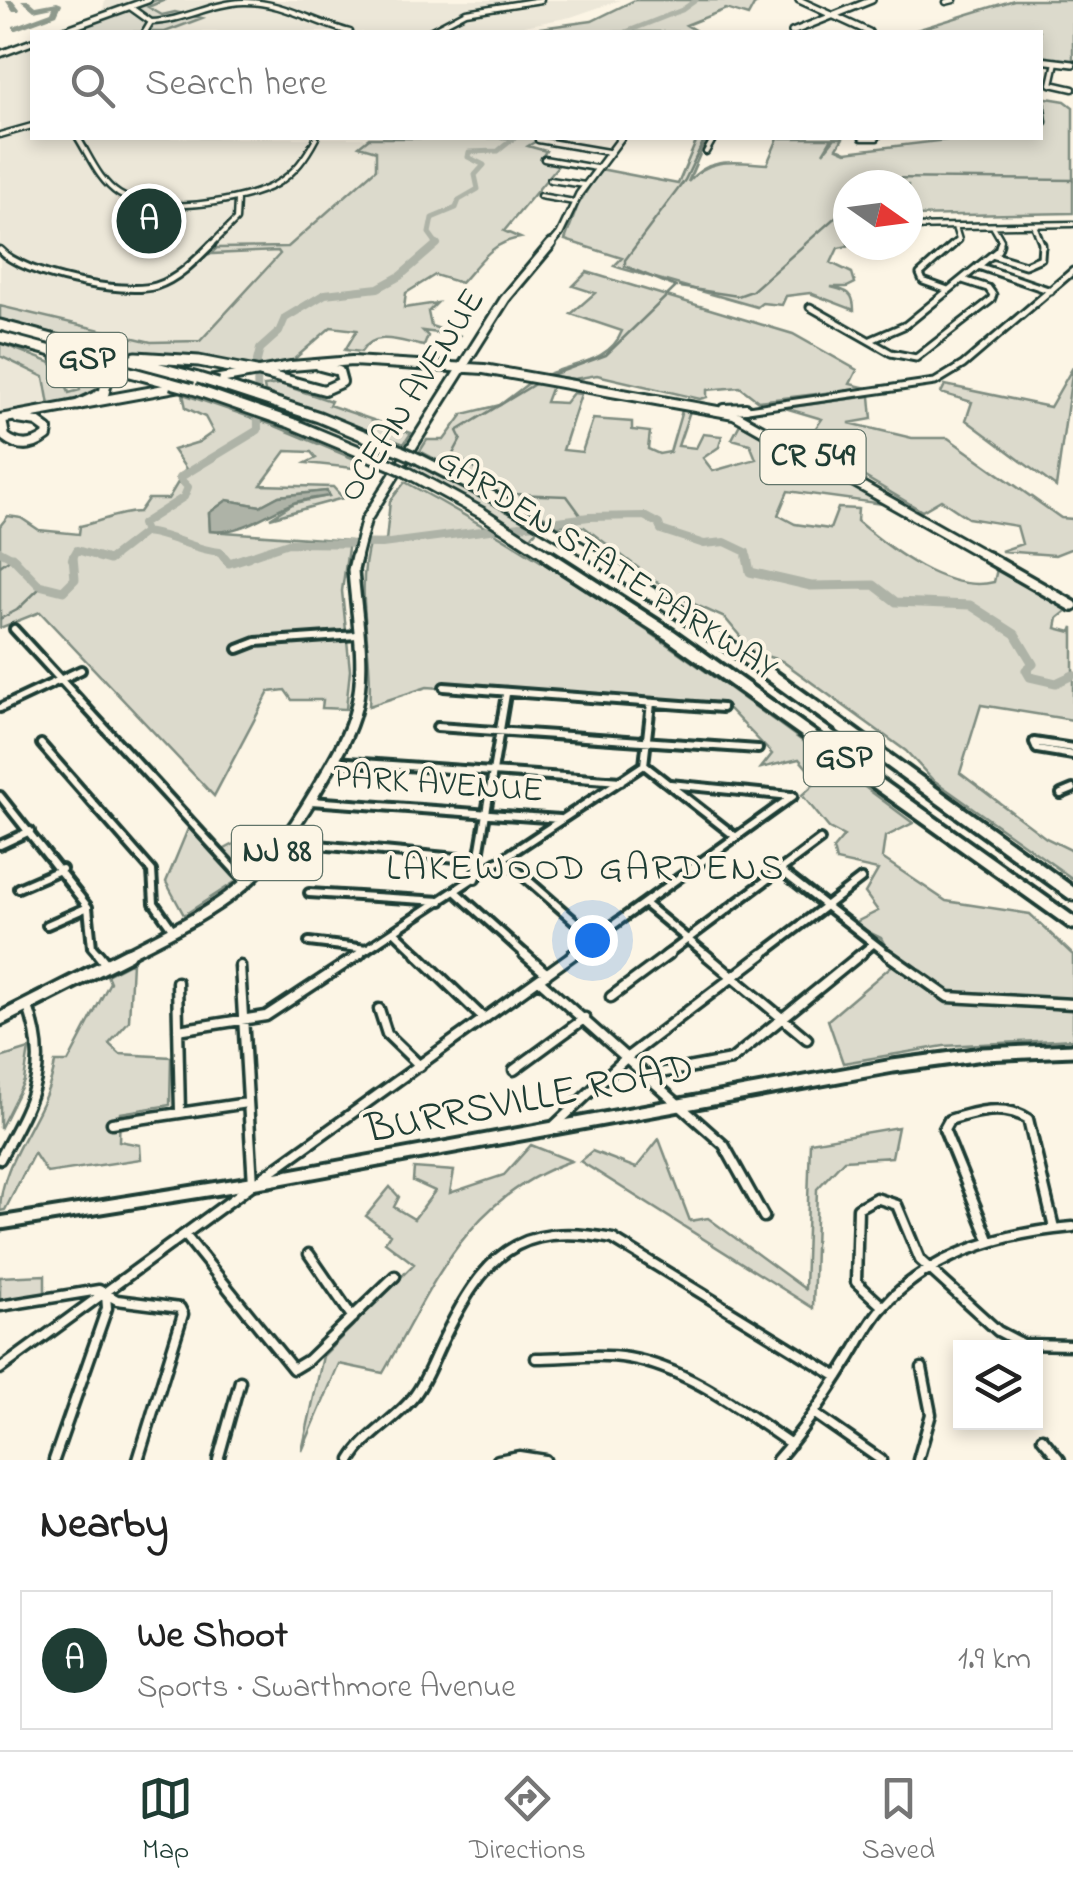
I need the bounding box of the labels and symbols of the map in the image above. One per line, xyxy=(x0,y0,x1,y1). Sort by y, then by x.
north arrow xyxy=(833,170,923,260)
pin: A xyxy=(116,184,182,258)
street label: OCEAN AVENUE xyxy=(327,279,499,513)
road number: GSP xyxy=(47,333,127,387)
road number: CR 549 xyxy=(760,430,866,484)
street label: GARDEN STATE PARKWAY xyxy=(426,435,786,695)
road number: GSP xyxy=(804,732,884,786)
street label: PARK AVENUE xyxy=(331,752,545,818)
road number: NJ 88 xyxy=(232,826,322,880)
district label: LAKEWOOD GARDENS xyxy=(386,842,786,898)
your location xyxy=(567,915,618,966)
street label: BURRSVILLE ROAD xyxy=(360,1038,699,1162)

